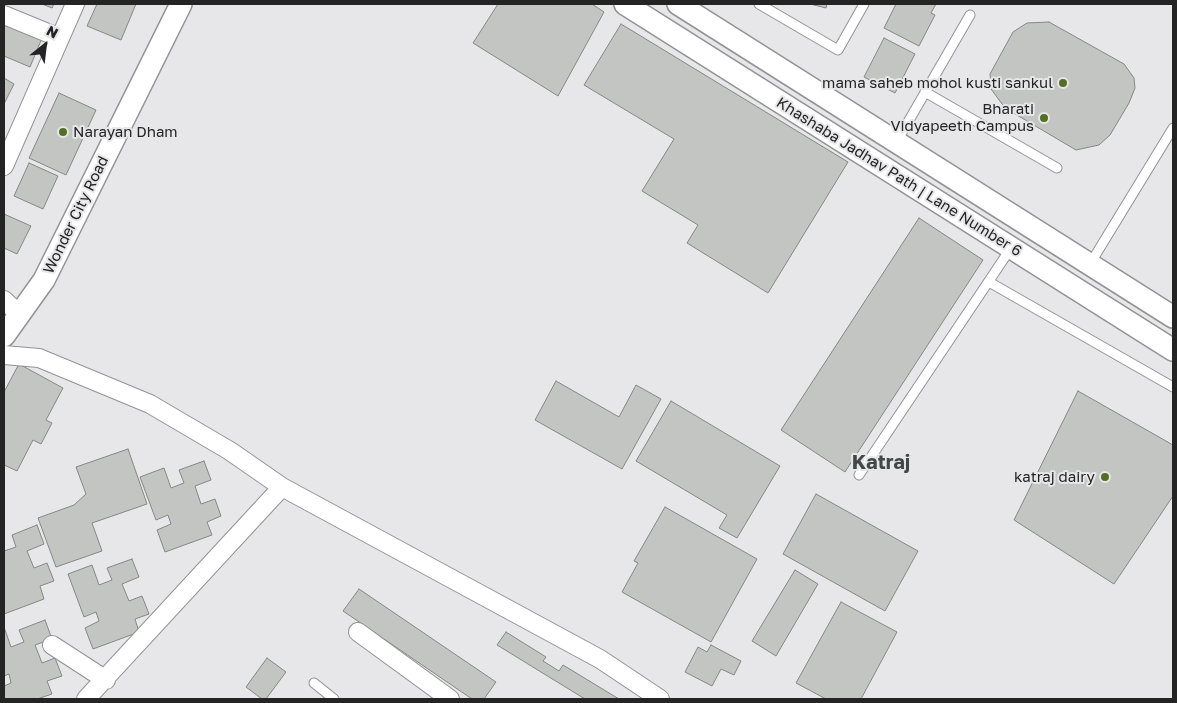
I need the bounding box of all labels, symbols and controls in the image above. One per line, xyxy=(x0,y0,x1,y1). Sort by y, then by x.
north arrow xyxy=(20,20,70,70)
text: N xyxy=(44,21,61,41)
place label: mama saheb mohol kusti sankul xyxy=(822,74,1053,92)
marker: mama saheb mohol kusti sankul xyxy=(1057,77,1069,89)
street label: Khashaba Jadhav Path | Lane Number 6 xyxy=(773,94,1025,260)
place label: Bharati Vidyapeeth Campus xyxy=(890,100,1034,135)
marker: Bharati Vidyapeeth Campus xyxy=(1038,112,1050,124)
place label: Narayan Dham xyxy=(73,123,178,141)
marker: Narayan Dham xyxy=(57,126,69,138)
street label: Wonder City Road xyxy=(40,153,112,277)
district label: Katraj xyxy=(852,451,910,475)
place label: katraj dairy xyxy=(1014,468,1095,486)
marker: katraj dairy xyxy=(1099,471,1111,483)

